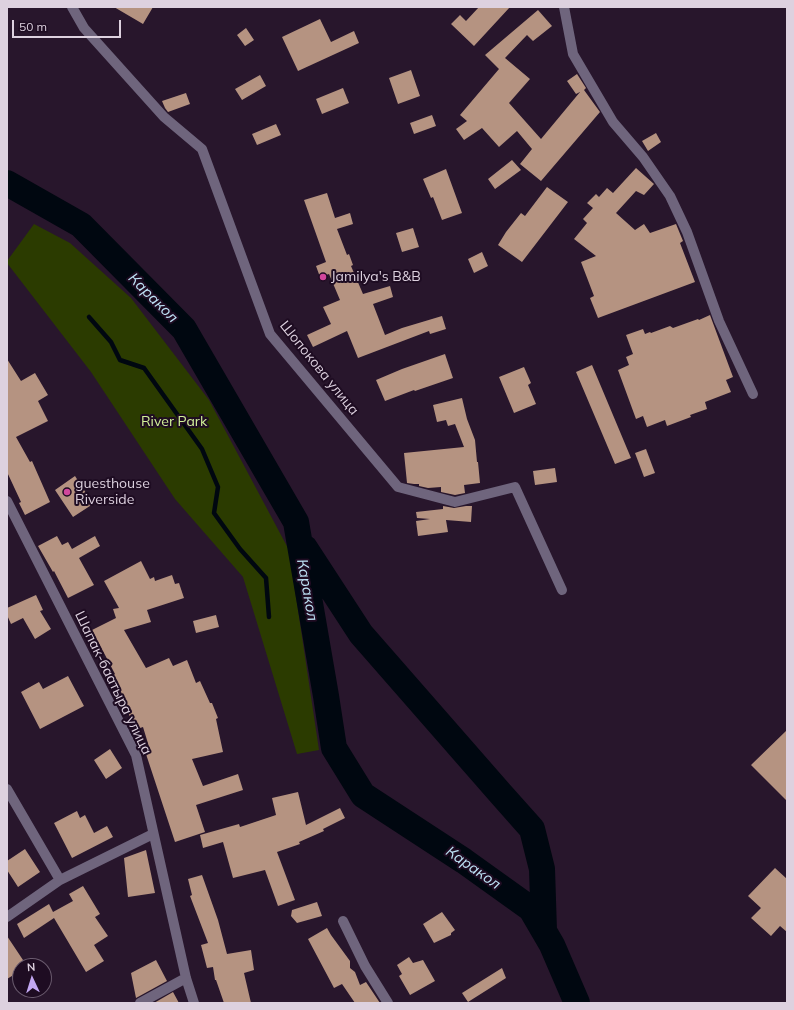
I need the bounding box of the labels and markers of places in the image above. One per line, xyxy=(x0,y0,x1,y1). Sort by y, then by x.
place label: Jamilya's B&B xyxy=(331,269,421,285)
marker: Jamilya's B&B xyxy=(318,272,328,282)
place label: guesthouse Riverside xyxy=(75,476,150,508)
marker: guesthouse Riverside xyxy=(62,487,72,497)

